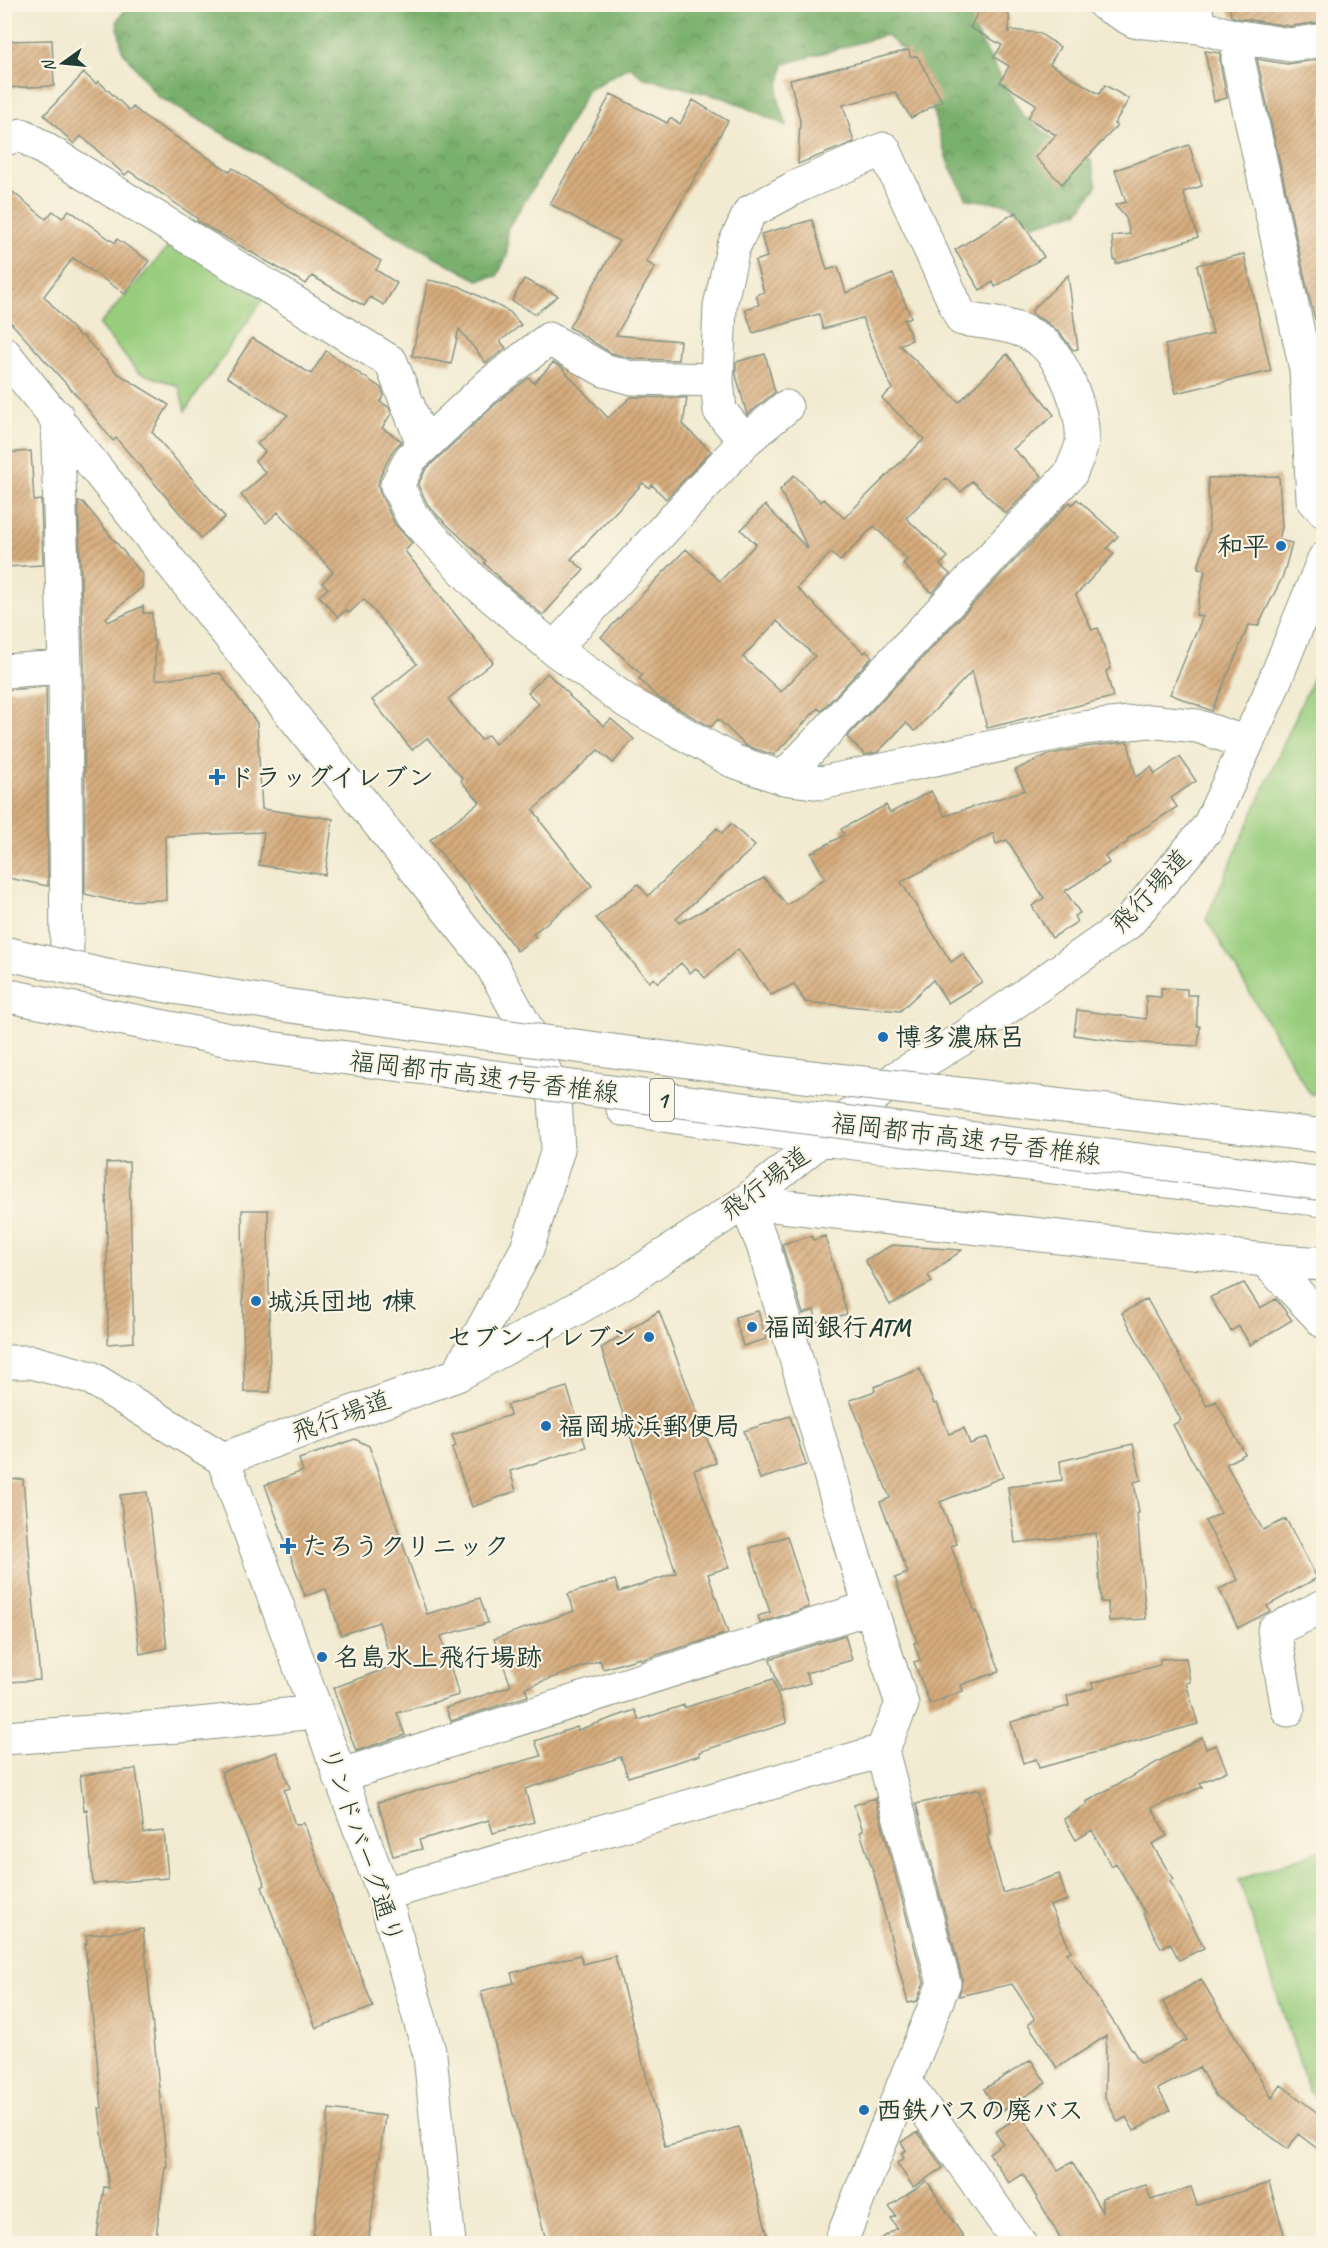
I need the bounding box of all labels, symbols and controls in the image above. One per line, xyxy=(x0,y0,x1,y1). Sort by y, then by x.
north arrow xyxy=(33,33,93,93)
text: N xyxy=(38,56,60,74)
place label: 和平 xyxy=(1217,530,1269,563)
marker: 和平 xyxy=(1274,539,1288,553)
place label: ドラッグイレブン xyxy=(229,761,434,794)
marker: ドラッグイレブン xyxy=(210,770,224,784)
street label: 飛行場道 xyxy=(1102,842,1198,940)
place label: 博多濃麻呂 xyxy=(895,1021,1025,1054)
marker: 博多濃麻呂 xyxy=(876,1030,890,1044)
street label: 福岡都市高速1号香椎線 xyxy=(347,1044,621,1110)
road number: 1 xyxy=(650,1079,674,1121)
street label: 福岡都市高速1号香椎線 xyxy=(829,1106,1103,1172)
street label: 飛行場道 xyxy=(714,1139,816,1227)
place label: 城浜団地 1棟 xyxy=(268,1285,416,1318)
marker: 城浜団地 1棟 xyxy=(249,1294,263,1308)
place label: 福岡銀行ATM xyxy=(764,1311,912,1344)
marker: 福岡銀行ATM xyxy=(745,1320,759,1334)
place label: セブン-イレブン xyxy=(447,1321,637,1354)
marker: セブン-イレブン xyxy=(642,1330,656,1344)
street label: 飛行場道 xyxy=(286,1383,396,1449)
place label: 福岡城浜郵便局 xyxy=(558,1410,740,1443)
marker: 福岡城浜郵便局 xyxy=(539,1419,553,1433)
place label: たろうクリニック xyxy=(302,1530,509,1563)
marker: たろうクリニック xyxy=(279,1537,297,1555)
place label: 名島水上飛行場跡 xyxy=(334,1641,542,1674)
marker: 名島水上飛行場跡 xyxy=(315,1650,329,1664)
street label: リンドバーグ通り xyxy=(313,1742,411,1948)
place label: 西鉄バスの廃バス xyxy=(876,2094,1084,2127)
marker: 西鉄バスの廃バス xyxy=(857,2103,871,2117)

